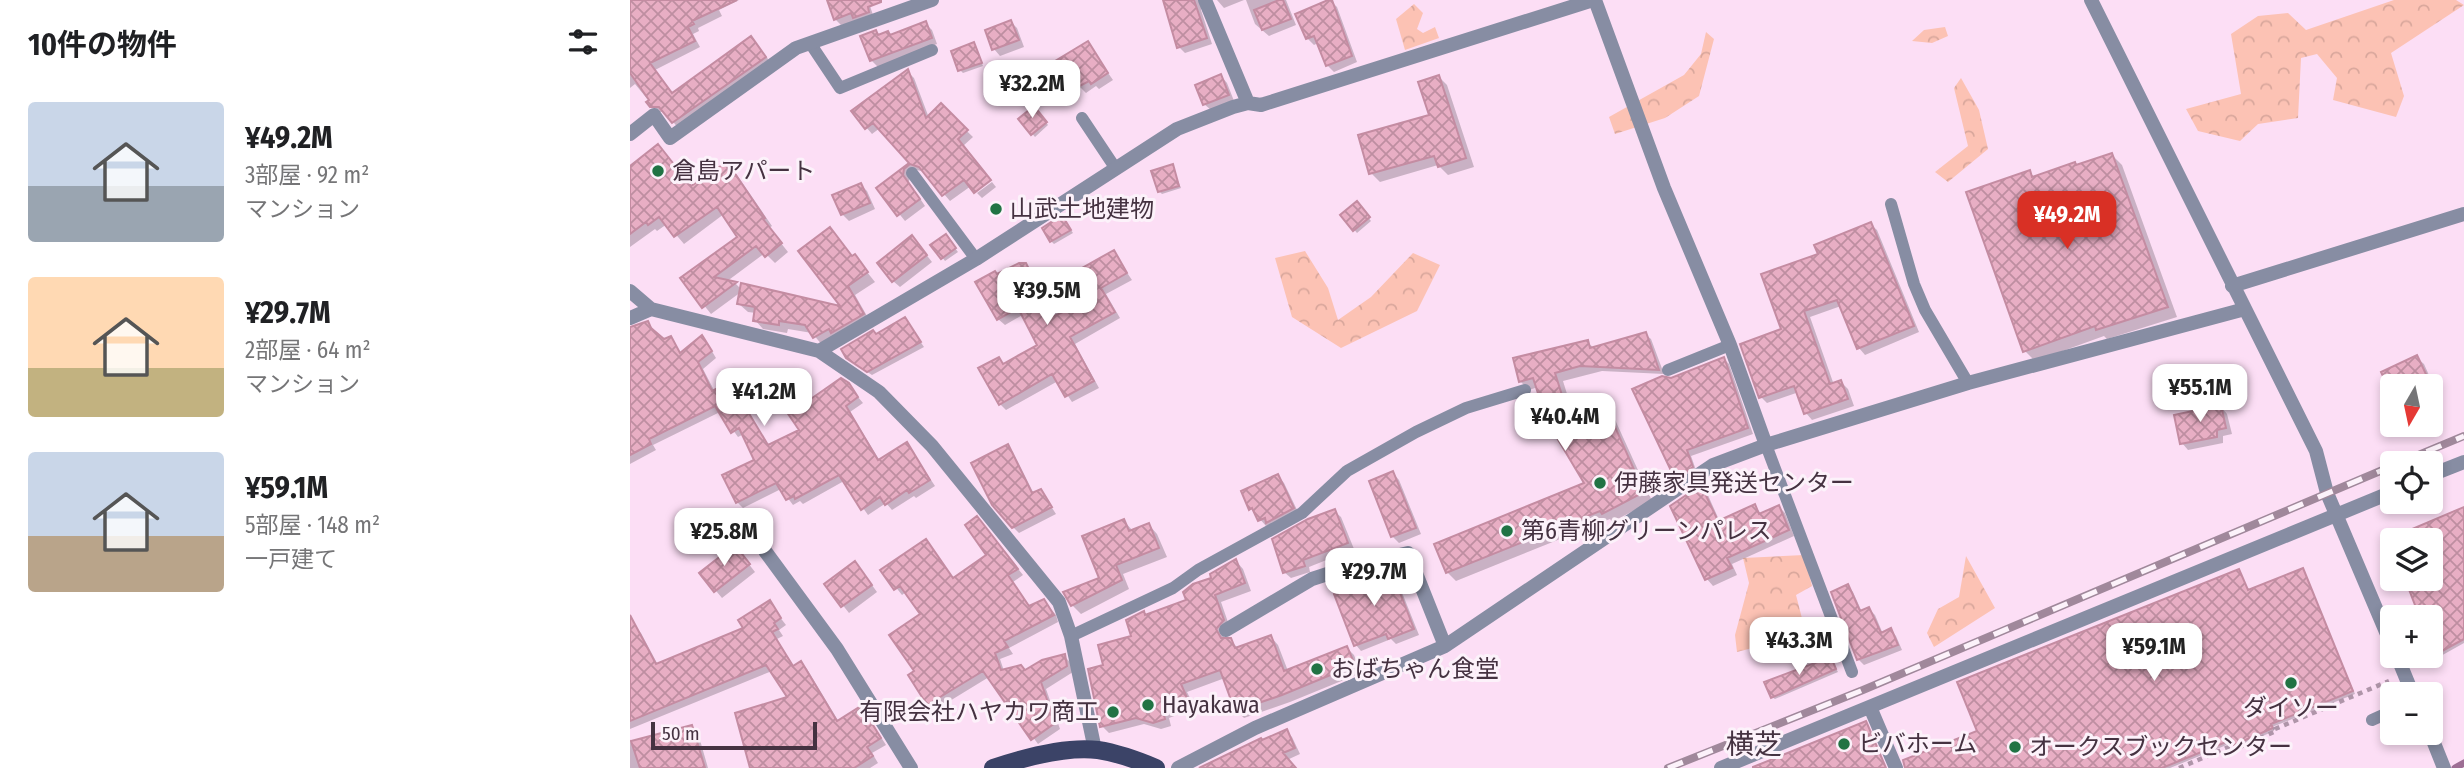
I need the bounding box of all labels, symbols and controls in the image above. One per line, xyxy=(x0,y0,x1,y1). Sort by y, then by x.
icon: filters xyxy=(564,23,602,61)
text: 10件の物件 xyxy=(28,27,177,63)
pin: ¥32.2M xyxy=(975,60,1089,120)
text: ¥32.2M xyxy=(999,69,1065,97)
text: ¥49.2M xyxy=(245,120,333,156)
icon: home xyxy=(84,130,168,214)
place label: 倉島アパート xyxy=(672,157,816,185)
text: 3部屋 · 92 m² xyxy=(245,161,369,189)
marker: 倉島アパート xyxy=(650,163,666,179)
pin: ¥49.2M xyxy=(2010,191,2124,251)
text: マンション xyxy=(245,195,360,223)
place label: 山武土地建物 xyxy=(1010,195,1154,223)
text: ¥49.2M xyxy=(2033,200,2101,228)
marker: 山武土地建物 xyxy=(988,201,1004,217)
pin: ¥39.5M xyxy=(990,268,1104,327)
text: ¥39.5M xyxy=(1013,276,1081,304)
text: ¥29.7M xyxy=(245,295,331,331)
icon: home xyxy=(84,305,168,389)
text: 2部屋 · 64 m² xyxy=(245,336,371,364)
pin: ¥55.1M xyxy=(2143,364,2257,424)
pin: ¥41.2M xyxy=(707,368,821,428)
text: マンション xyxy=(245,370,360,398)
text: ¥55.1M xyxy=(2168,373,2232,401)
north arrow xyxy=(2380,374,2443,438)
map controls xyxy=(2380,374,2443,745)
text: ¥41.2M xyxy=(732,377,796,405)
pin: ¥40.4M xyxy=(1508,393,1622,453)
text: ¥40.4M xyxy=(1531,402,1599,430)
button: locate xyxy=(2380,451,2443,514)
place label: 伊藤家具発送センター xyxy=(1614,469,1854,497)
text: ¥59.1M xyxy=(245,470,328,506)
marker: 伊藤家具発送センター xyxy=(1592,475,1608,491)
icon: home xyxy=(84,480,168,564)
pin: ¥25.8M xyxy=(667,508,781,568)
text: 5部屋 · 148 m² xyxy=(245,511,380,539)
text: ¥25.8M xyxy=(690,517,758,545)
place label: 第6青柳グリーンパレス xyxy=(1521,517,1772,545)
marker: 第6青柳グリーンパレス xyxy=(1499,523,1515,539)
button: layers xyxy=(2380,528,2443,591)
text: 一戸建て xyxy=(245,545,337,573)
pin: ¥29.7M xyxy=(1317,548,1431,608)
text: ¥29.7M xyxy=(1341,557,1407,585)
button: + xyxy=(2380,605,2443,668)
pin: ¥43.3M xyxy=(1742,618,1856,677)
pin: ¥59.1M xyxy=(2097,624,2211,683)
text: ¥43.3M xyxy=(1766,626,1832,654)
text: ¥59.1M xyxy=(2122,632,2186,660)
place label: おばちゃん食堂 xyxy=(1331,655,1499,683)
marker: おばちゃん食堂 xyxy=(1309,661,1325,677)
marker: ダイソー xyxy=(2283,675,2299,691)
button: − xyxy=(2380,682,2443,745)
place label: Hayakawa xyxy=(1162,691,1260,719)
place label: ダイソー xyxy=(2243,694,2339,722)
marker: Hayakawa xyxy=(1140,697,1156,713)
place label: 有限会社ハヤカワ商工 xyxy=(859,698,1099,726)
marker: 有限会社ハヤカワ商工 xyxy=(1105,704,1121,720)
scale bar xyxy=(651,719,817,751)
text: 50 m xyxy=(662,722,700,745)
district label: 横芝 xyxy=(1726,728,1782,761)
place label: ビバホーム xyxy=(1858,730,1977,758)
place label: オークスブックセンター xyxy=(2029,733,2292,761)
marker: ビバホーム xyxy=(1836,736,1852,752)
marker: オークスブックセンター xyxy=(2007,739,2023,755)

